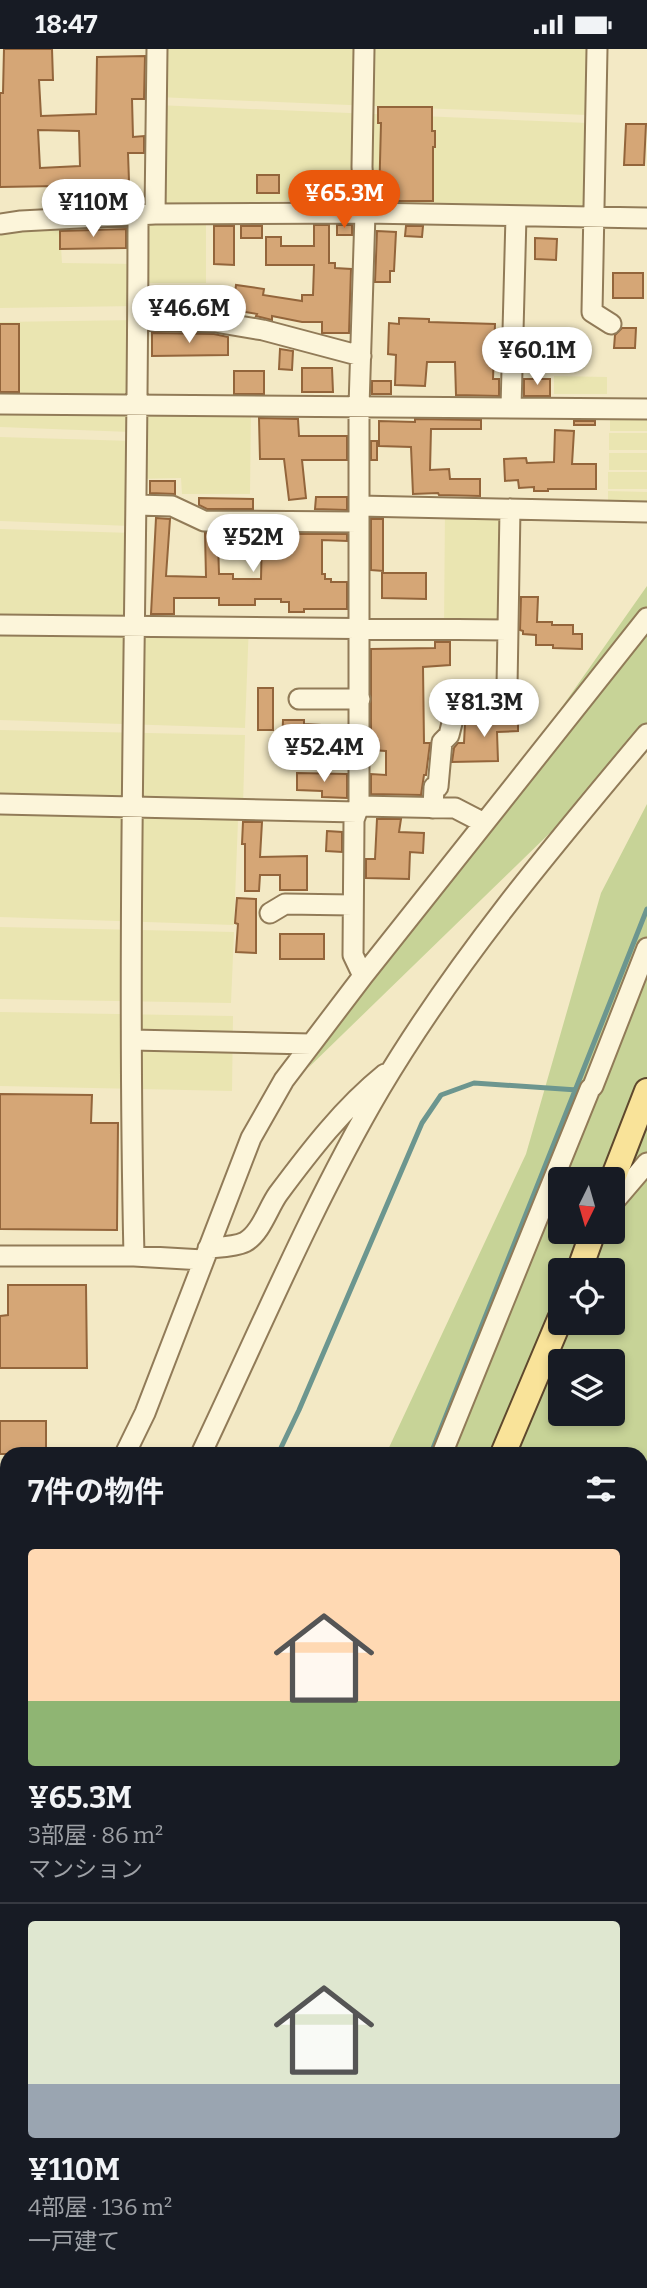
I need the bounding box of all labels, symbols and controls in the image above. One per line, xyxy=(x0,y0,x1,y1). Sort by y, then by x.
text: 18:47 xyxy=(35,9,97,40)
pin: ¥65.3M xyxy=(287,171,401,230)
pin: ¥110M xyxy=(44,179,142,239)
text: ¥65.3M xyxy=(304,179,384,207)
text: ¥110M xyxy=(58,188,128,216)
pin: ¥46.6M xyxy=(132,285,246,345)
text: ¥46.6M xyxy=(148,294,230,322)
pin: ¥60.1M xyxy=(480,327,594,387)
text: ¥60.1M xyxy=(498,336,576,364)
pin: ¥52M xyxy=(212,515,294,574)
text: ¥52M xyxy=(223,523,283,551)
pin: ¥81.3M xyxy=(427,679,541,739)
text: ¥81.3M xyxy=(445,688,523,716)
pin: ¥52.4M xyxy=(267,725,381,784)
text: ¥52.4M xyxy=(284,733,364,761)
north arrow xyxy=(548,1167,625,1244)
map controls xyxy=(548,1167,625,1426)
button: locate xyxy=(548,1258,625,1335)
button: layers xyxy=(548,1349,625,1426)
icon: filters xyxy=(582,1470,620,1508)
text: 7件の物件 xyxy=(28,1474,164,1510)
icon: home xyxy=(261,1595,387,1721)
text: ¥65.3M xyxy=(28,1780,132,1816)
text: 3部屋 · 86 m² xyxy=(28,1821,163,1849)
text: マンション xyxy=(28,1855,143,1883)
icon: home xyxy=(261,1967,387,2093)
text: ¥110M xyxy=(28,2152,120,2188)
text: 4部屋 · 136 m² xyxy=(28,2193,172,2221)
text: 一戸建て xyxy=(28,2227,120,2255)

